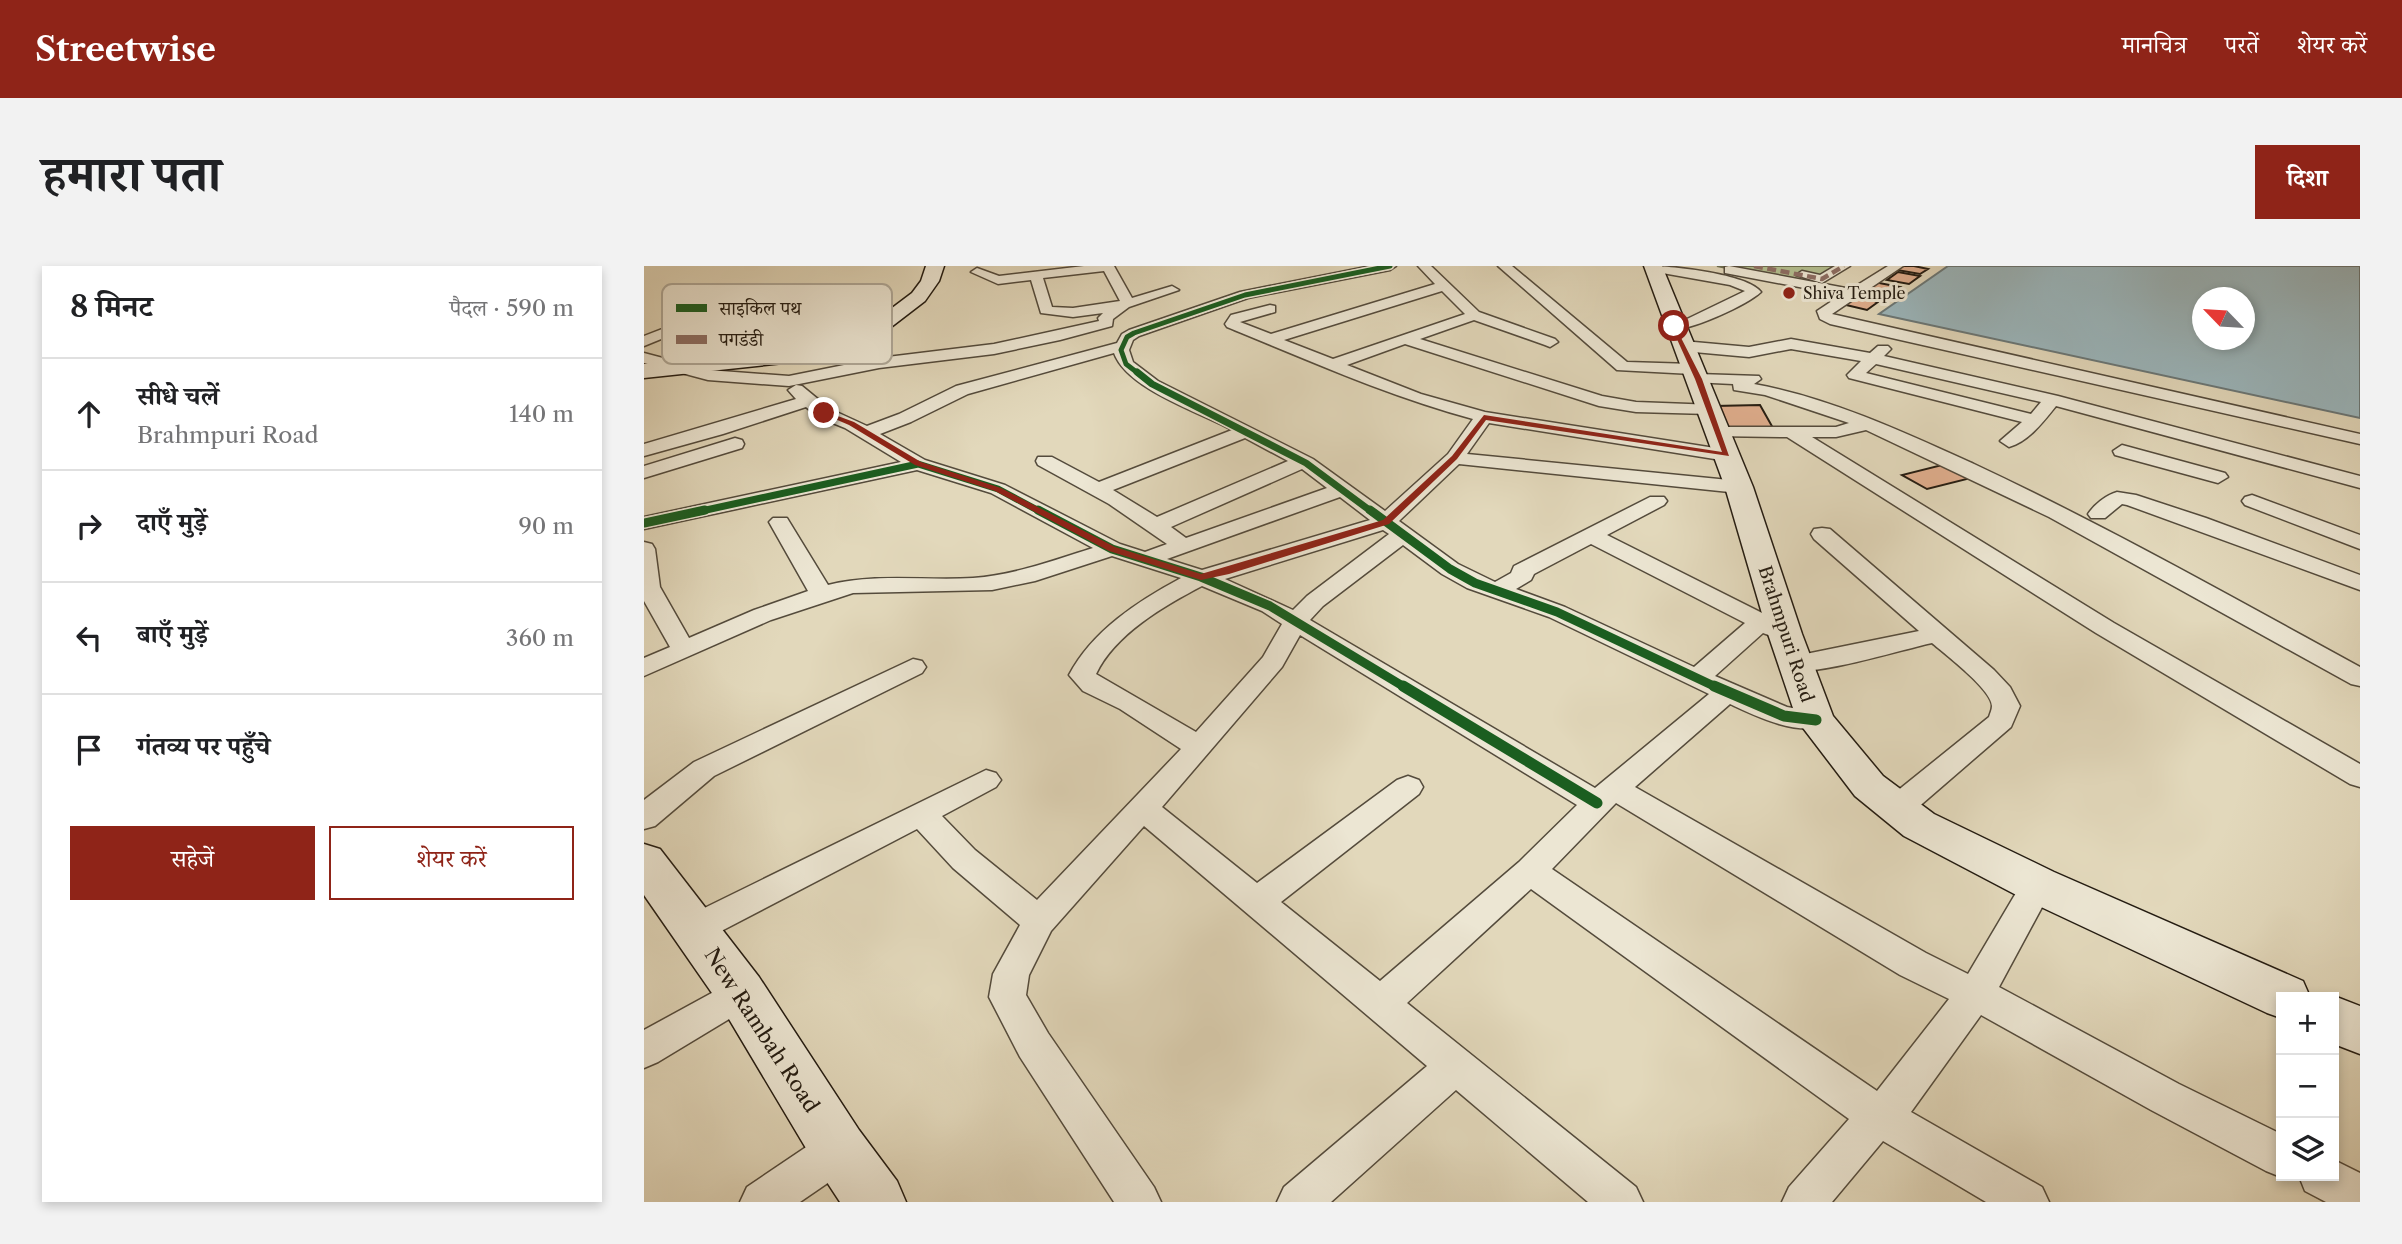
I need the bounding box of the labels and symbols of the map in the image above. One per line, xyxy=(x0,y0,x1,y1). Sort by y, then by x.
place label: Shiva Temple xyxy=(1803,283,1906,303)
legend xyxy=(662,284,892,364)
marker: Shiva Temple xyxy=(1781,285,1797,301)
north arrow xyxy=(2192,287,2255,350)
text: साइकिल पथ xyxy=(718,297,802,320)
route start xyxy=(1658,310,1689,341)
text: पगडंडी xyxy=(718,328,764,351)
route end xyxy=(808,397,839,428)
street label: Brahmpuri Road xyxy=(1754,563,1818,705)
street label: New Rambah Road xyxy=(700,943,825,1117)

